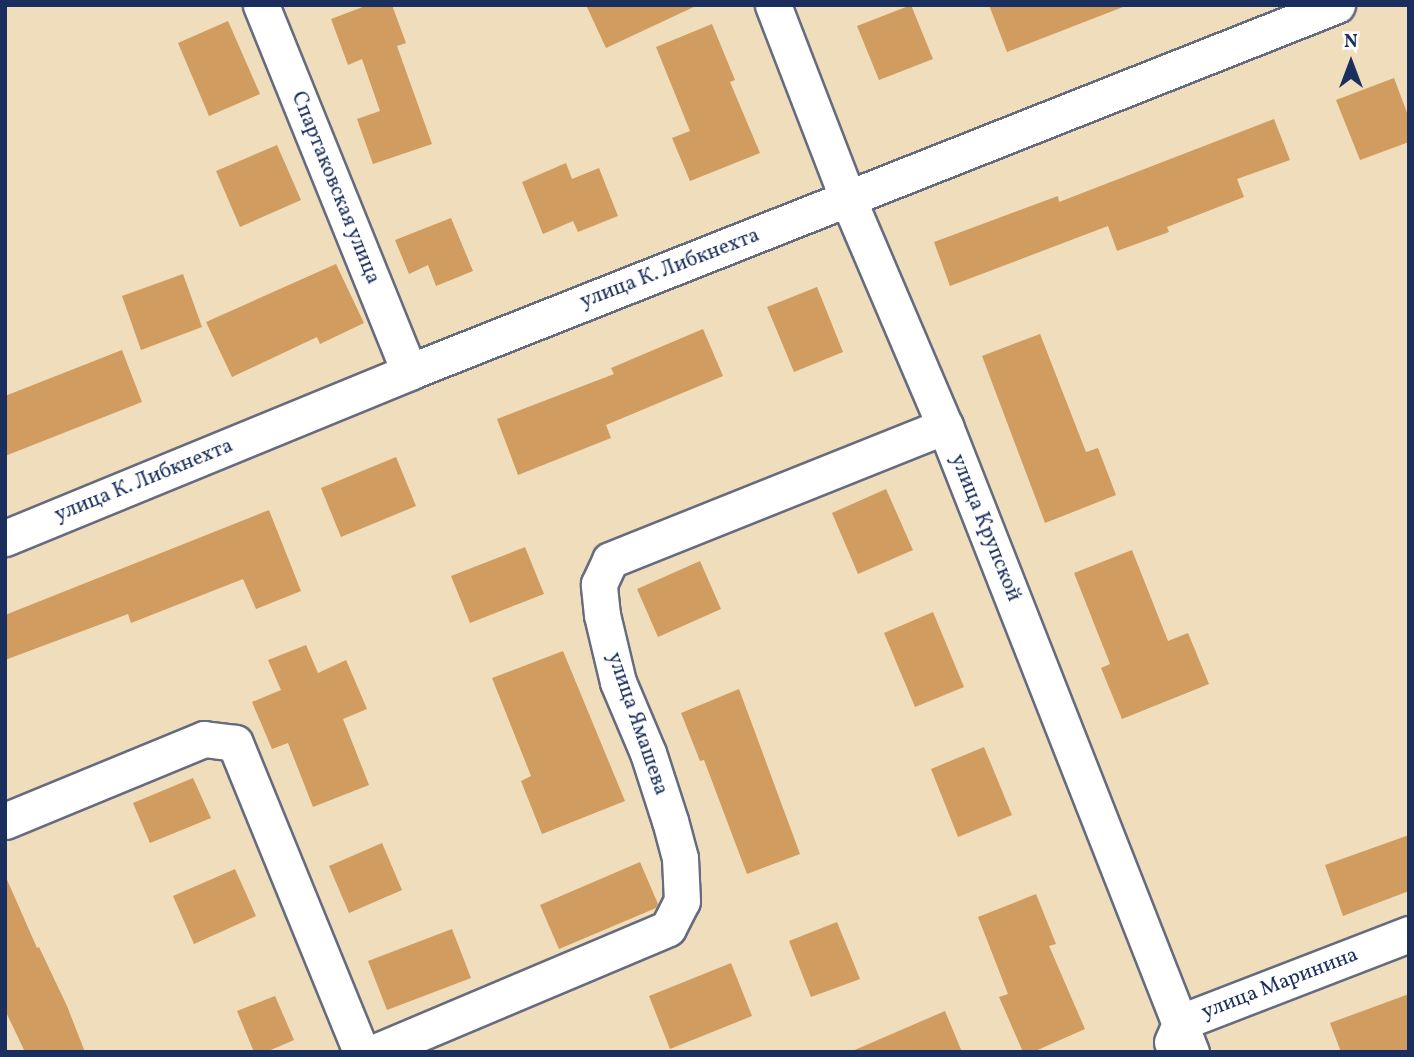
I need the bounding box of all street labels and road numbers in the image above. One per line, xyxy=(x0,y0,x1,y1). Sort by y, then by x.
street label: Спартаковская улица xyxy=(285,88,385,288)
street label: улица К. Либкнехта xyxy=(577,223,763,315)
street label: улица К. Либкнехта xyxy=(51,434,237,528)
street label: улица Крупской xyxy=(944,451,1026,605)
street label: улица Ямашева xyxy=(601,649,673,799)
street label: улица Маринина xyxy=(1198,943,1362,1025)

